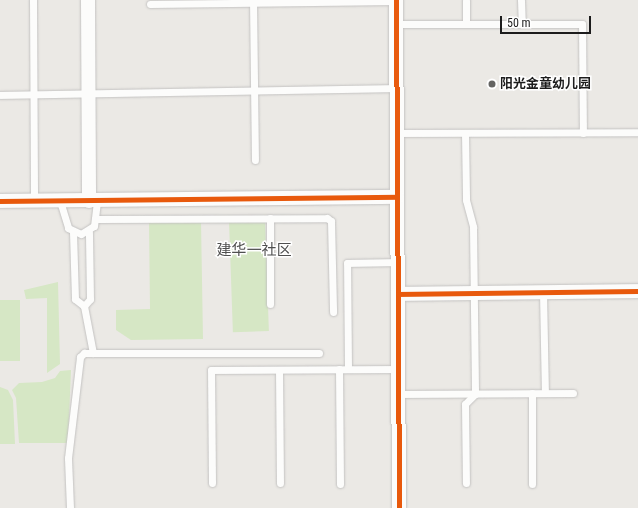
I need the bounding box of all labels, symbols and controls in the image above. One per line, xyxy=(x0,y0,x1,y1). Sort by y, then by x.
scale bar xyxy=(502,8,593,34)
text: 50 m xyxy=(507,16,531,30)
place label: 阳光金童幼儿园 xyxy=(500,76,591,92)
marker: 阳光金童幼儿园 xyxy=(487,79,497,89)
district label: 建华一社区 xyxy=(217,242,291,260)

